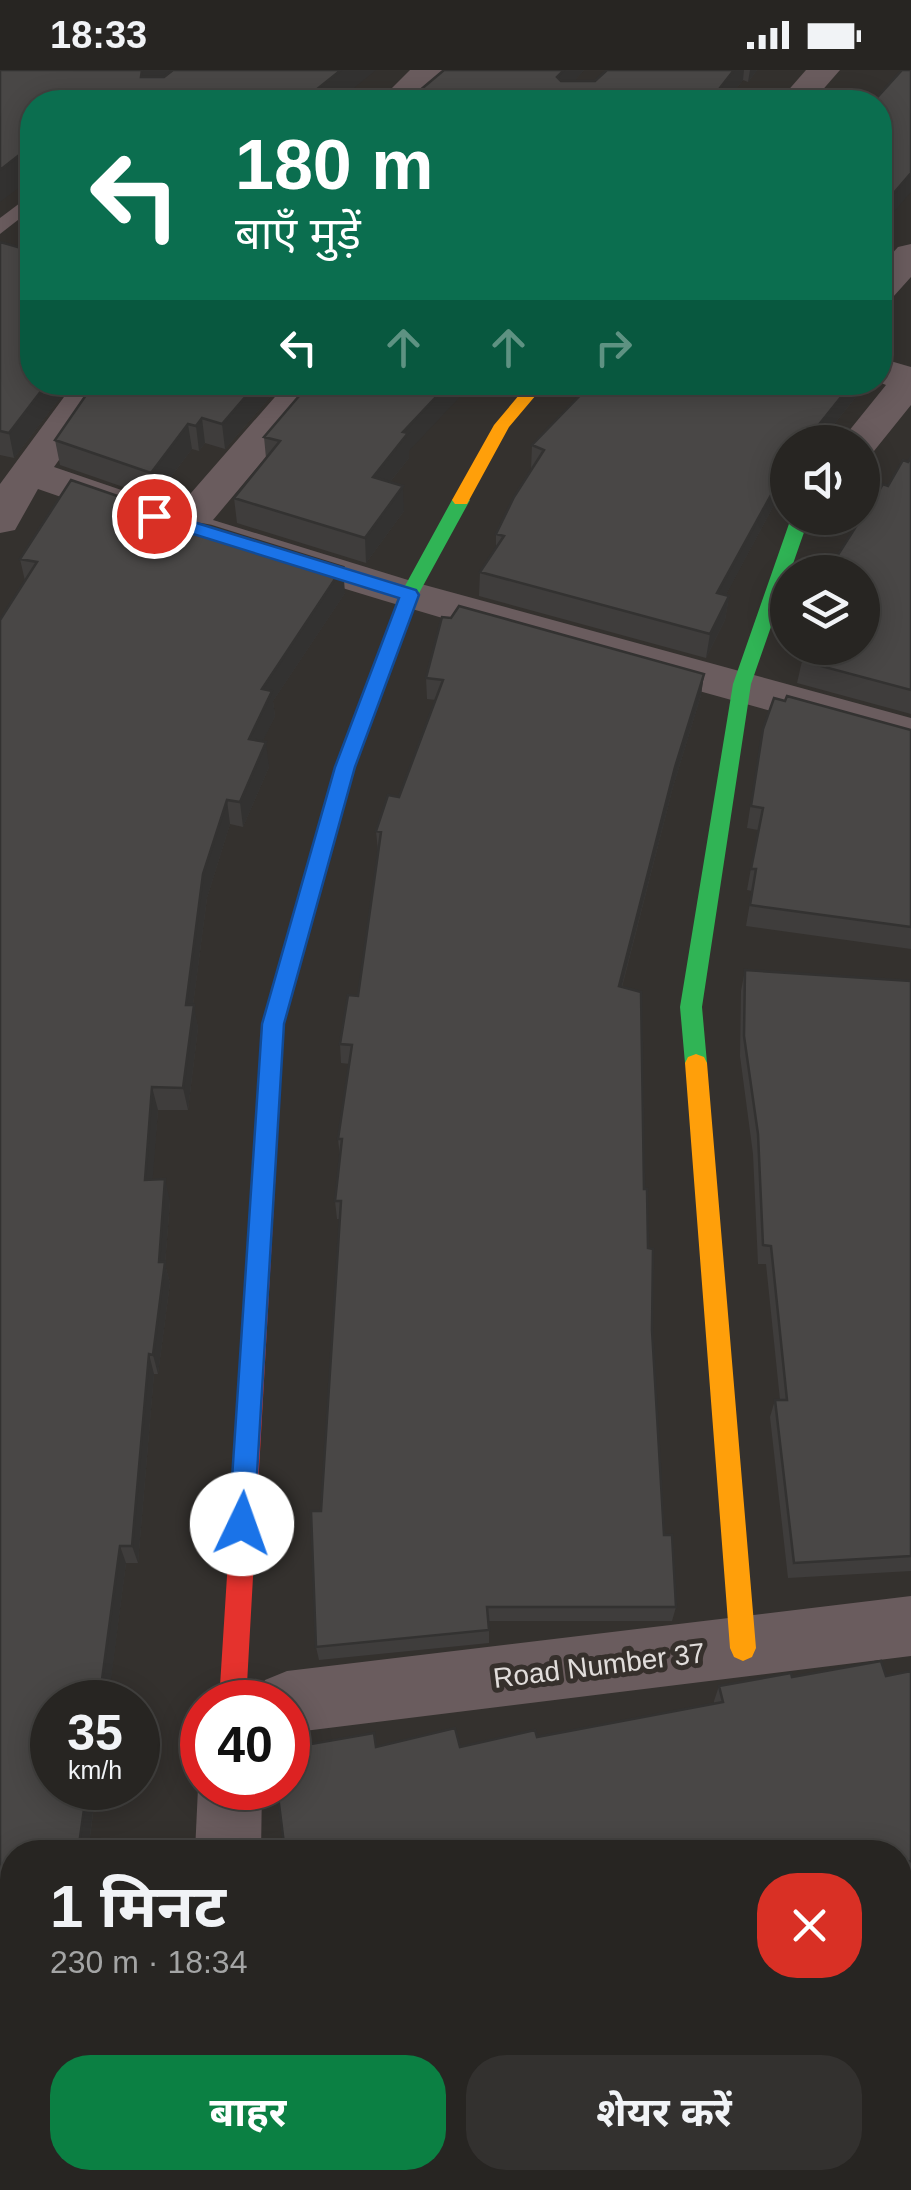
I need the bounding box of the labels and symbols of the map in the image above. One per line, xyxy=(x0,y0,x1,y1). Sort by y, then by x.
pin xyxy=(112,474,197,559)
position arrow xyxy=(190,1472,294,1576)
street label: Road Number 37 xyxy=(491,1637,707,1694)
speed limit sign: 40 xyxy=(180,1680,310,1810)

